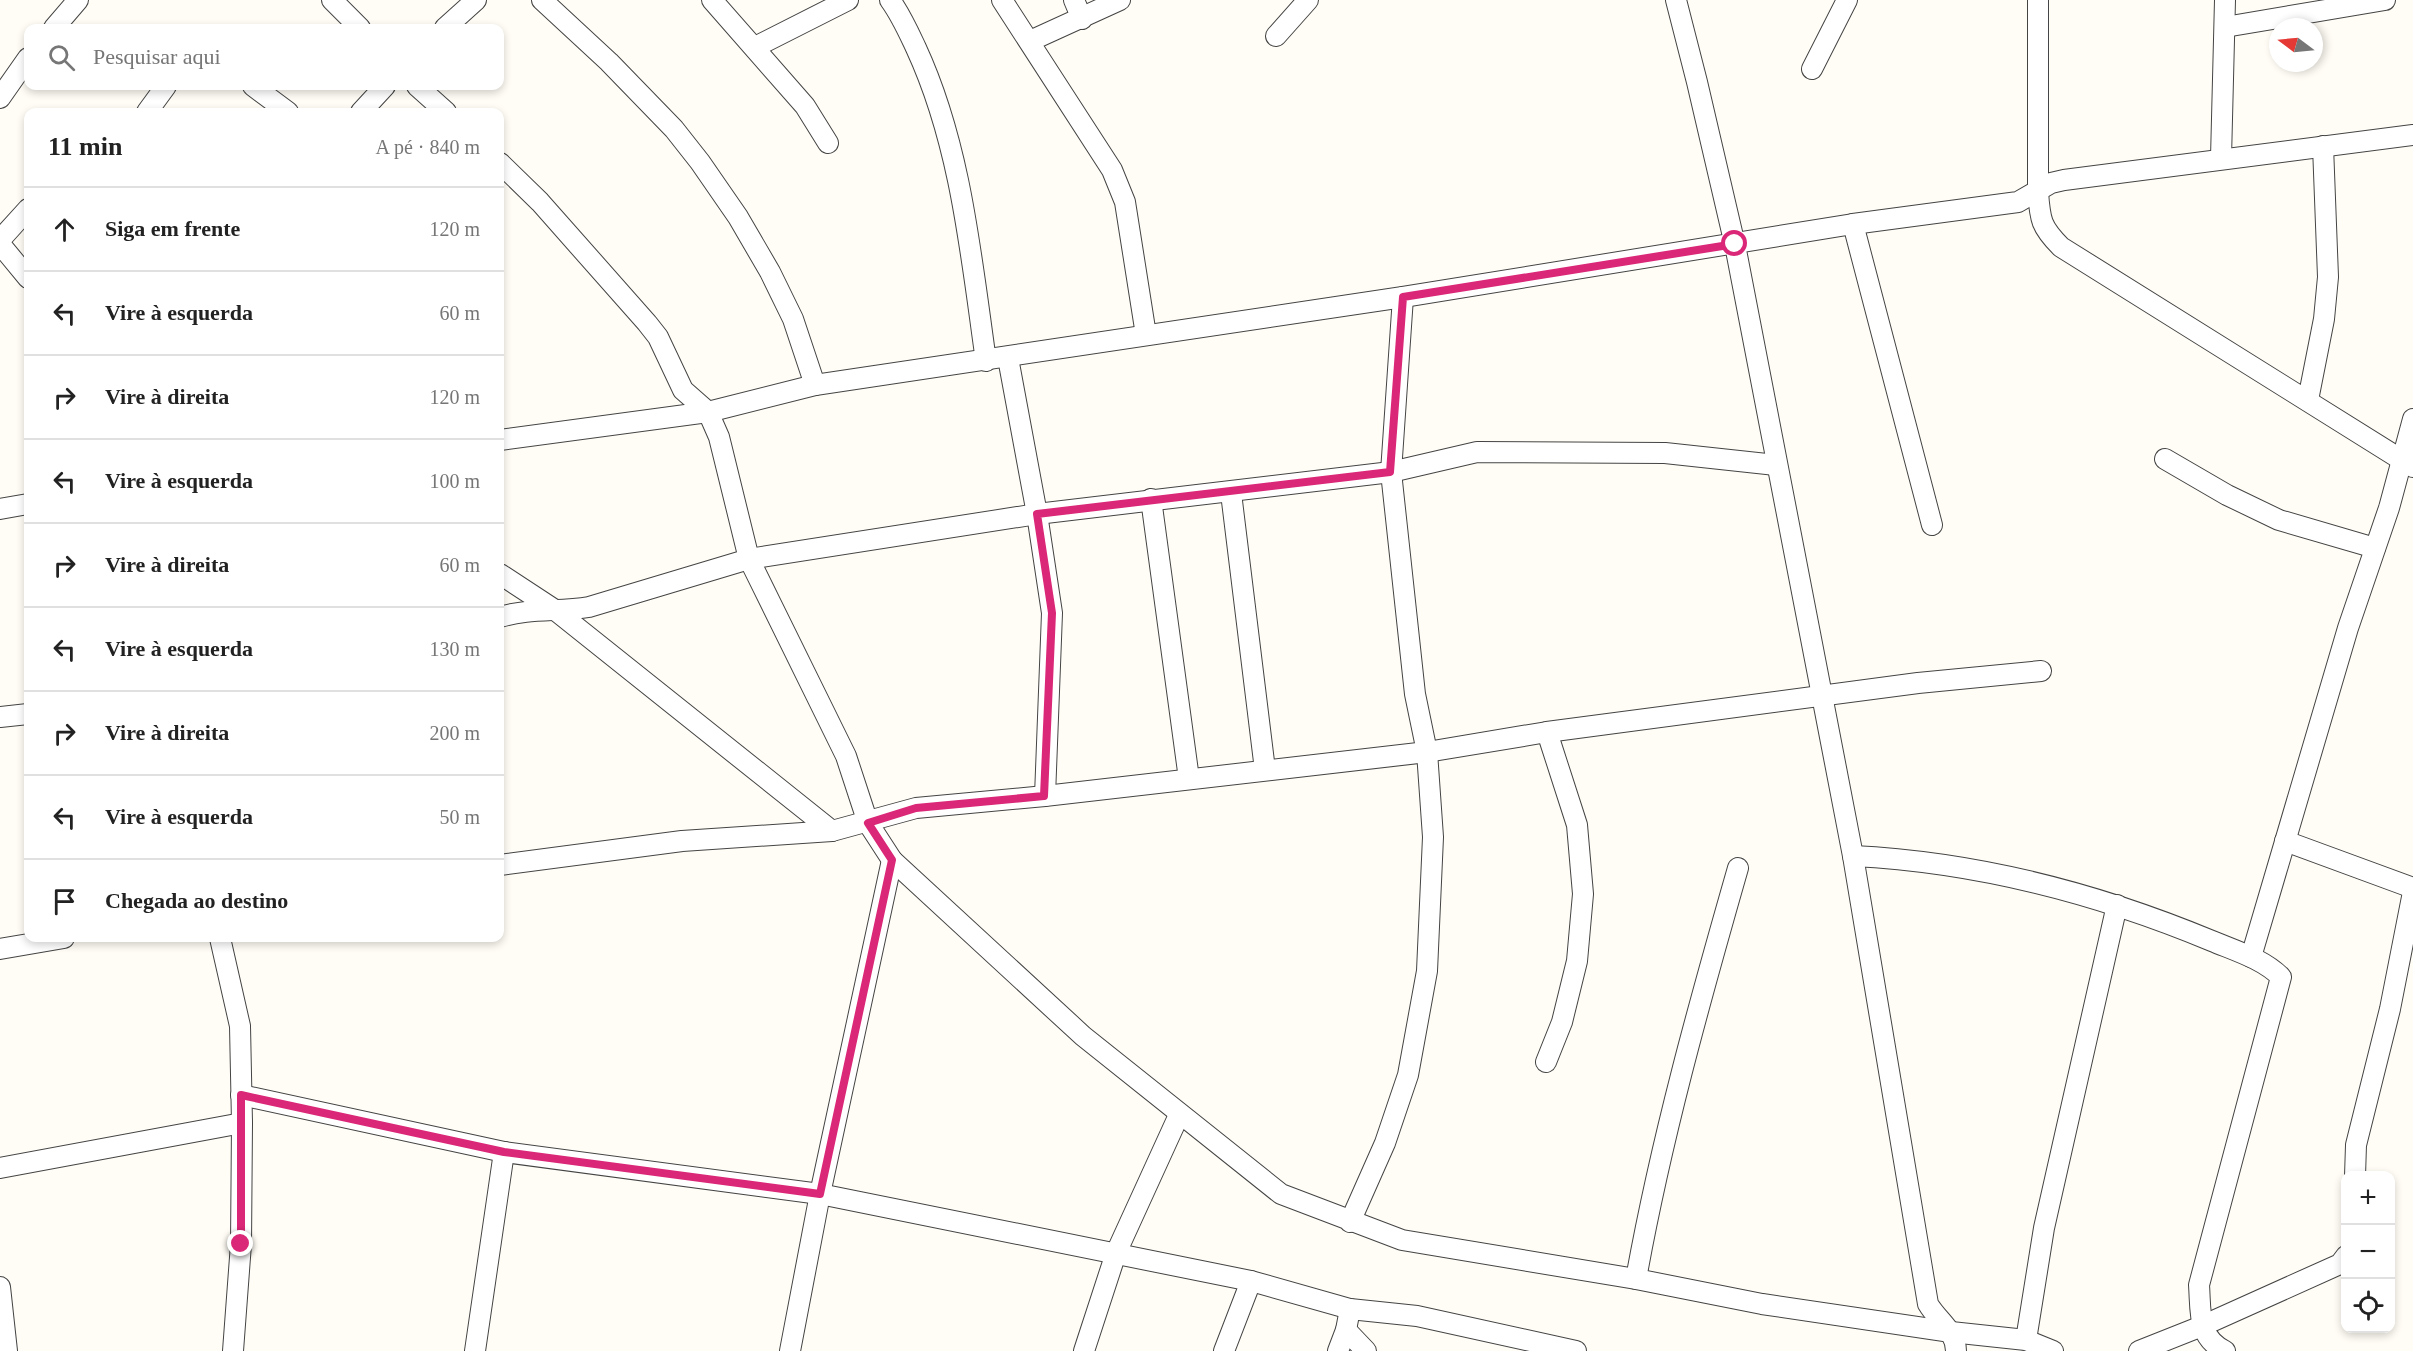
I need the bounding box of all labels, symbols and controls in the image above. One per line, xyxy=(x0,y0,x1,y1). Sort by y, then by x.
north arrow xyxy=(2269,18,2323,72)
search box xyxy=(24,24,504,90)
icon: search xyxy=(45,41,78,74)
text: Pesquisar aqui xyxy=(93,44,221,69)
text: 11 min xyxy=(48,132,122,161)
text: A pé · 840 m xyxy=(376,136,480,158)
icon: ahead xyxy=(48,213,81,246)
text: Siga em frente xyxy=(105,216,240,241)
text: 120 m xyxy=(429,218,480,240)
route start xyxy=(1721,230,1747,256)
icon: left xyxy=(48,297,81,330)
text: Vire à esquerda xyxy=(105,300,253,325)
text: 60 m xyxy=(439,302,480,324)
icon: right xyxy=(48,381,81,414)
text: Vire à direita xyxy=(105,384,229,409)
text: 120 m xyxy=(429,386,480,408)
icon: left xyxy=(48,465,81,498)
text: Vire à esquerda xyxy=(105,468,253,493)
text: 100 m xyxy=(429,470,480,492)
icon: right xyxy=(48,549,81,582)
text: Vire à direita xyxy=(105,552,229,577)
text: 60 m xyxy=(439,554,480,576)
icon: left xyxy=(48,633,81,666)
text: Vire à esquerda xyxy=(105,636,253,661)
text: 130 m xyxy=(429,638,480,660)
icon: right xyxy=(48,717,81,750)
text: Vire à direita xyxy=(105,720,229,745)
text: 200 m xyxy=(429,722,480,744)
icon: left xyxy=(48,801,81,834)
text: Vire à esquerda xyxy=(105,804,253,829)
text: 50 m xyxy=(439,806,480,828)
icon: arrive xyxy=(48,885,81,918)
text: Chegada ao destino xyxy=(105,888,288,913)
map controls xyxy=(2341,1171,2395,1333)
button: + xyxy=(2341,1171,2395,1225)
button: − xyxy=(2341,1225,2395,1279)
route end xyxy=(227,1230,253,1256)
button: locate xyxy=(2341,1279,2395,1333)

